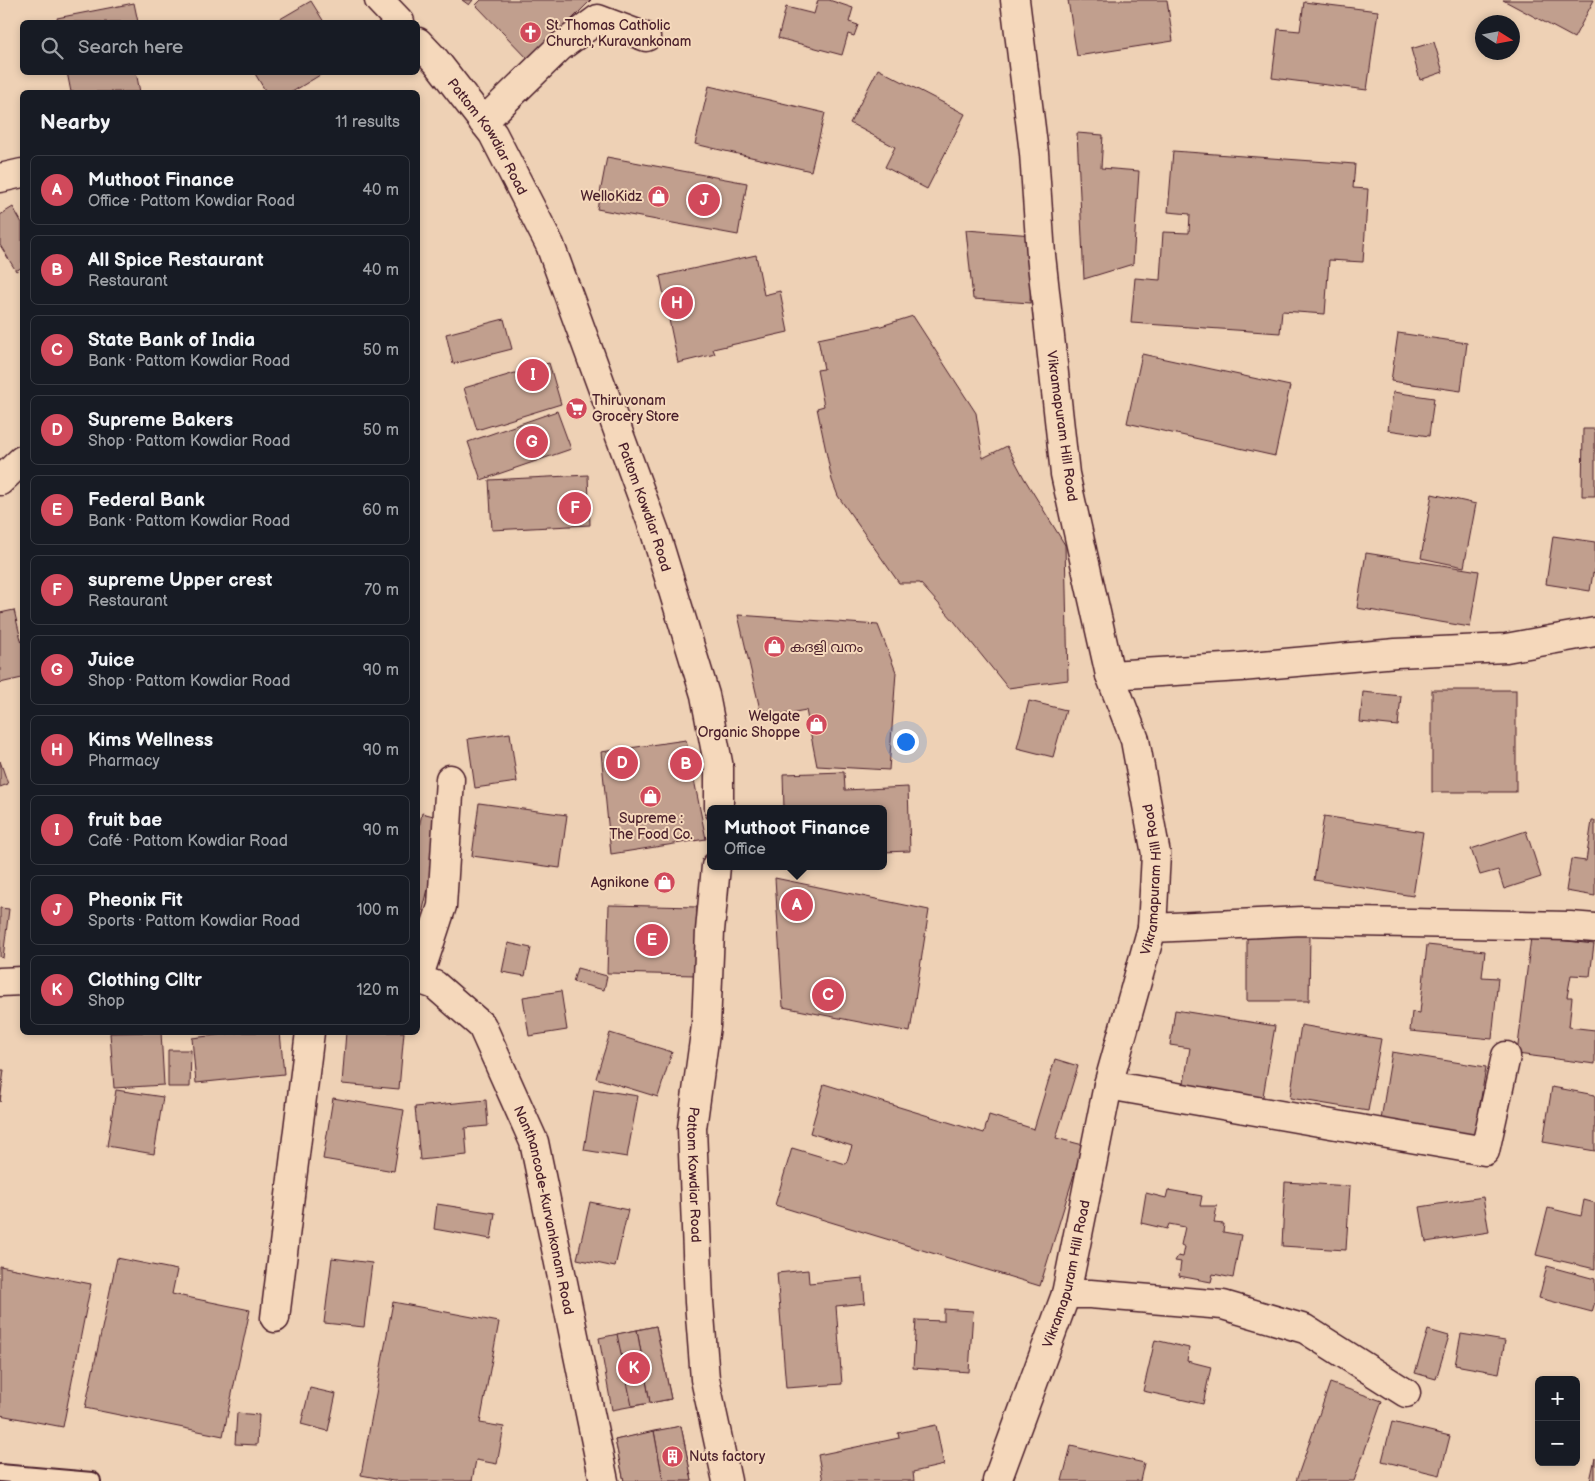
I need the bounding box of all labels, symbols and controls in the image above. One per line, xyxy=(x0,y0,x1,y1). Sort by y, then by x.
north arrow xyxy=(1475,15,1520,60)
place label: St. Thomas Catholic Church, Kuravankonam xyxy=(546,17,691,50)
search box xyxy=(20,20,420,75)
church icon: St. Thomas Catholic Church, Kuravankonam xyxy=(518,21,542,45)
icon: search xyxy=(38,34,66,62)
text: Search here xyxy=(78,36,183,59)
street label: Pattom Kowdiar Road xyxy=(444,75,531,198)
text: Nearby xyxy=(40,110,110,135)
text: 11 results xyxy=(335,113,400,132)
text: Muthoot Finance xyxy=(88,169,234,192)
text: A xyxy=(52,181,62,200)
text: 40 m xyxy=(362,181,399,200)
pin: J xyxy=(688,181,720,219)
shop icon: WelloKidz xyxy=(646,184,670,208)
place label: WelloKidz xyxy=(581,188,642,205)
text: Office · Pattom Kowdiar Road xyxy=(88,192,295,211)
text: All Spice Restaurant xyxy=(88,249,264,272)
text: B xyxy=(51,261,63,280)
text: 40 m xyxy=(362,261,399,280)
text: Restaurant xyxy=(88,272,168,291)
pin: H xyxy=(661,284,693,322)
text: State Bank of India xyxy=(88,329,255,352)
text: C xyxy=(51,341,63,360)
text: 50 m xyxy=(363,341,399,360)
street label: Vikramapuram Hill Road xyxy=(1043,349,1081,503)
text: Bank · Pattom Kowdiar Road xyxy=(88,352,290,371)
pin: I xyxy=(517,356,549,394)
place label: Thiruvonam Grocery Store xyxy=(592,392,679,425)
supermarket icon: Thiruvonam Grocery Store xyxy=(564,396,588,420)
text: Supreme Bakers xyxy=(88,409,233,432)
text: D xyxy=(51,421,63,440)
text: 50 m xyxy=(363,421,399,440)
pin: G xyxy=(516,423,548,461)
text: Shop · Pattom Kowdiar Road xyxy=(88,432,290,451)
street label: Pattom Kowdiar Road xyxy=(614,440,675,573)
text: Federal Bank xyxy=(88,489,205,512)
pin: F xyxy=(559,489,591,527)
text: E xyxy=(52,501,62,520)
text: 60 m xyxy=(362,501,399,520)
text: Bank · Pattom Kowdiar Road xyxy=(88,512,290,531)
text: supreme Upper crest xyxy=(88,569,272,592)
text: F xyxy=(52,581,62,600)
text: 70 m xyxy=(364,581,399,600)
text: Restaurant xyxy=(88,592,168,611)
shop icon: കദളി വനം xyxy=(762,635,786,659)
place label: കദളി വനം xyxy=(790,639,863,656)
text: Juice xyxy=(88,649,134,672)
text: G xyxy=(51,661,63,680)
text: 90 m xyxy=(363,661,399,680)
text: Shop · Pattom Kowdiar Road xyxy=(88,672,290,691)
place label: Welgate Organic Shoppe xyxy=(698,708,800,741)
shop icon: Welgate Organic Shoppe xyxy=(804,712,828,736)
text: Kims Wellness xyxy=(88,729,213,752)
your location xyxy=(893,729,919,755)
text: H xyxy=(51,741,63,760)
text: 90 m xyxy=(363,741,399,760)
pin: D xyxy=(606,744,638,782)
pin: B xyxy=(670,745,702,783)
text: Pharmacy xyxy=(88,752,160,771)
shop icon: Supreme : The Food Co. xyxy=(639,784,663,808)
street label: Vikramapuram Hill Road xyxy=(1136,803,1165,957)
popup xyxy=(707,805,887,870)
text: fruit bae xyxy=(88,809,162,832)
place label: Supreme : The Food Co. xyxy=(609,810,693,843)
text: Muthoot Finance xyxy=(724,817,870,840)
text: I xyxy=(54,821,60,840)
text: 90 m xyxy=(363,821,399,840)
text: Café · Pattom Kowdiar Road xyxy=(88,832,288,851)
text: Office xyxy=(724,840,766,859)
shop icon: Agnikone xyxy=(653,870,677,894)
place label: Agnikone xyxy=(591,874,649,891)
pin: A xyxy=(781,886,813,924)
text: Pheonix Fit xyxy=(88,889,183,912)
text: J xyxy=(53,901,61,920)
text: 100 m xyxy=(356,901,399,920)
text: Sports · Pattom Kowdiar Road xyxy=(88,912,300,931)
pin: E xyxy=(636,921,668,959)
text: Clothing Clltr xyxy=(88,969,202,992)
pin: C xyxy=(812,976,844,1014)
text: K xyxy=(52,981,62,1000)
text: 120 m xyxy=(356,981,399,1000)
text: Shop xyxy=(88,992,125,1011)
street label: Nanthancode-Kurvankonam Road xyxy=(510,1103,578,1316)
street label: Pattom Kowdiar Road xyxy=(683,1106,705,1243)
street label: Vikramapuram Hill Road xyxy=(1038,1198,1093,1350)
pin: K xyxy=(618,1349,650,1387)
map controls xyxy=(1535,1376,1580,1466)
button: + xyxy=(1535,1376,1580,1421)
button: − xyxy=(1535,1421,1580,1466)
building icon: Nuts factory xyxy=(661,1444,685,1468)
place label: Nuts factory xyxy=(689,1448,766,1465)

